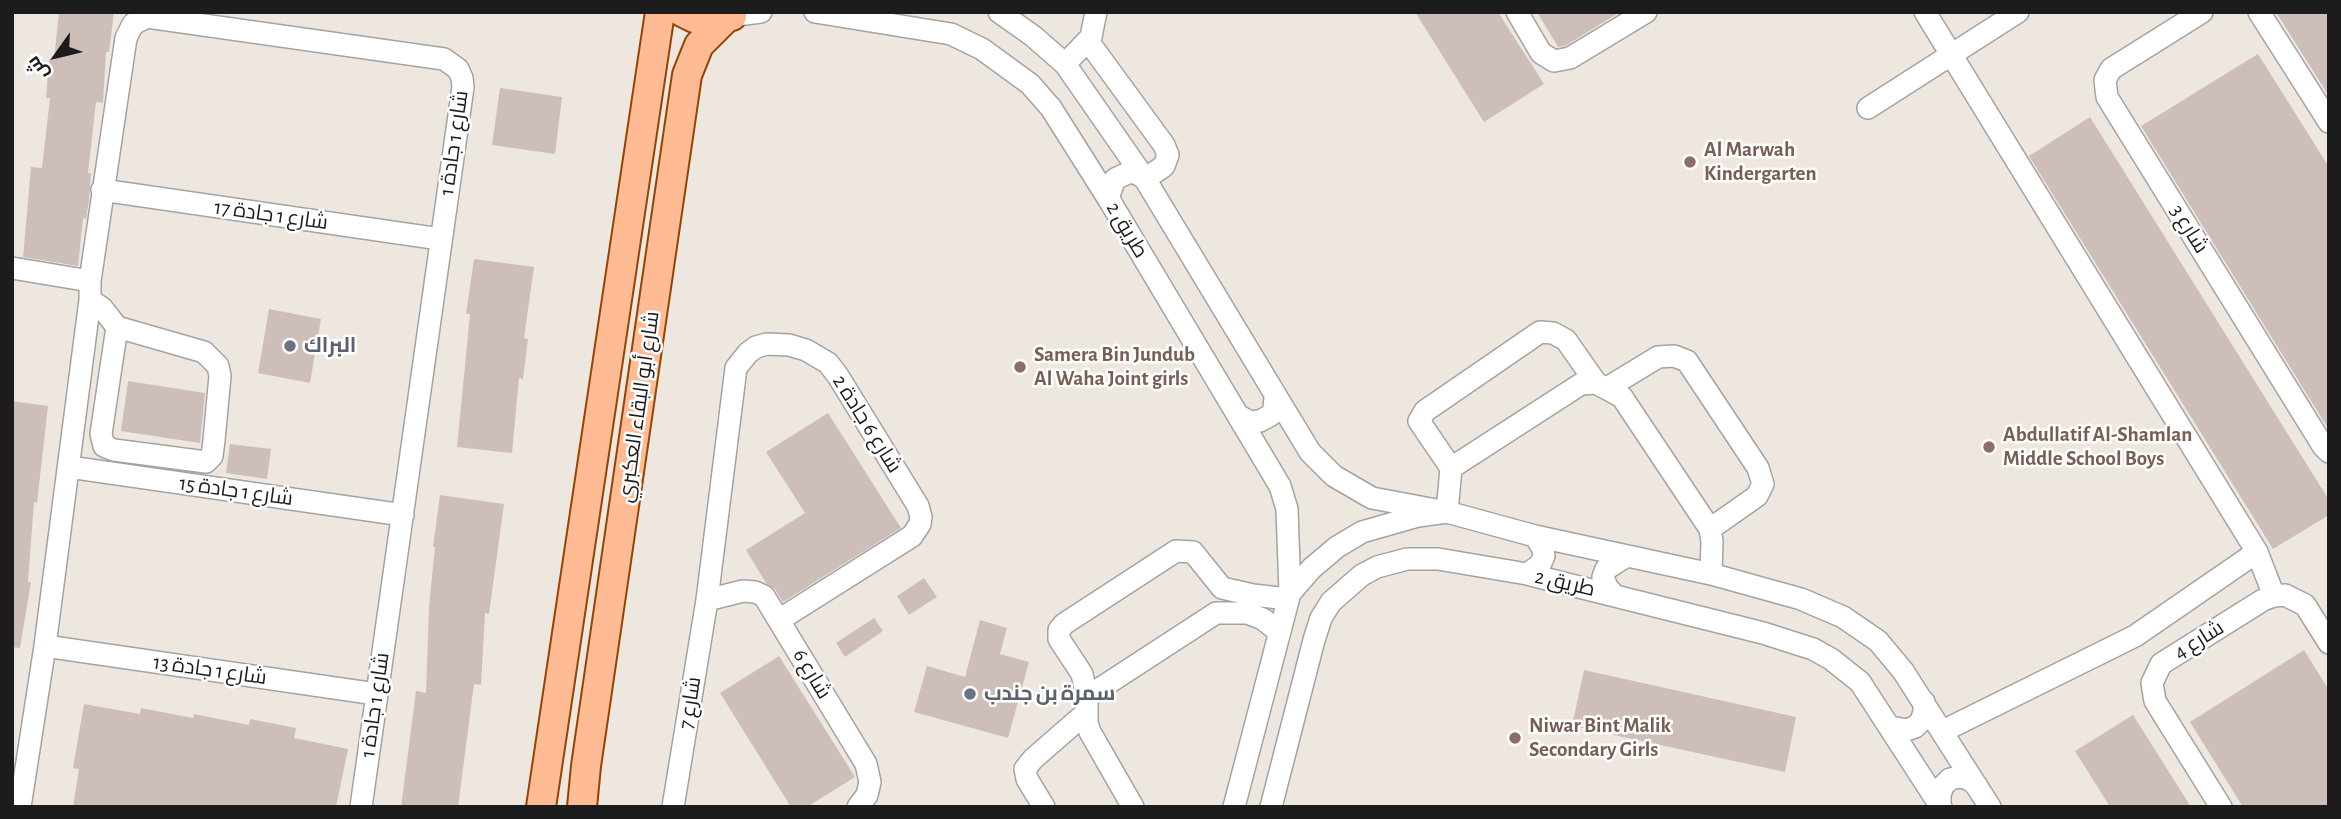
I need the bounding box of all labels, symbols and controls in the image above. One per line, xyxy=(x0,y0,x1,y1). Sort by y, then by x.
north arrow xyxy=(21,21,91,91)
text: ش xyxy=(23,53,53,83)
street label: شارع 1 جادة 1 xyxy=(434,89,474,197)
place label: Al Marwah Kindergarten xyxy=(1704,137,1817,187)
marker: Al Marwah Kindergarten xyxy=(1682,154,1698,170)
street label: شارع 1 جادة 17 xyxy=(213,195,329,235)
street label: طريق 2 xyxy=(1100,197,1154,263)
street label: شارع 3 xyxy=(2164,200,2214,258)
street label: شارع أبو البقاء العكبري xyxy=(613,310,665,504)
place label: البراك xyxy=(304,333,356,359)
marker: البراك xyxy=(282,338,298,354)
place label: Samera Bin Jundub Al Waha Joint girls xyxy=(1034,342,1195,392)
marker: Samera Bin Jundub Al Waha Joint girls xyxy=(1012,359,1028,375)
street label: شارع 6 جادة 2 xyxy=(827,370,907,478)
place label: Abdullatif Al-Shamlan Middle School Boys xyxy=(2003,422,2192,472)
marker: Abdullatif Al-Shamlan Middle School Boys xyxy=(1981,439,1997,455)
street label: شارع 1 جادة 15 xyxy=(178,471,294,511)
street label: طريق 2 xyxy=(1532,564,1598,602)
street label: شارع 4 xyxy=(2169,615,2229,665)
street label: شارع 6 xyxy=(787,644,837,704)
street label: شارع 1 جادة 13 xyxy=(152,650,268,690)
street label: شارع 1 جادة 1 xyxy=(355,651,395,759)
street label: شارع 7 xyxy=(673,675,707,731)
place label: سمرة بن جندب xyxy=(984,681,1115,707)
marker: سمرة بن جندب xyxy=(962,686,978,702)
place label: Niwar Bint Malik Secondary Girls xyxy=(1529,713,1671,763)
marker: Niwar Bint Malik Secondary Girls xyxy=(1507,730,1523,746)

